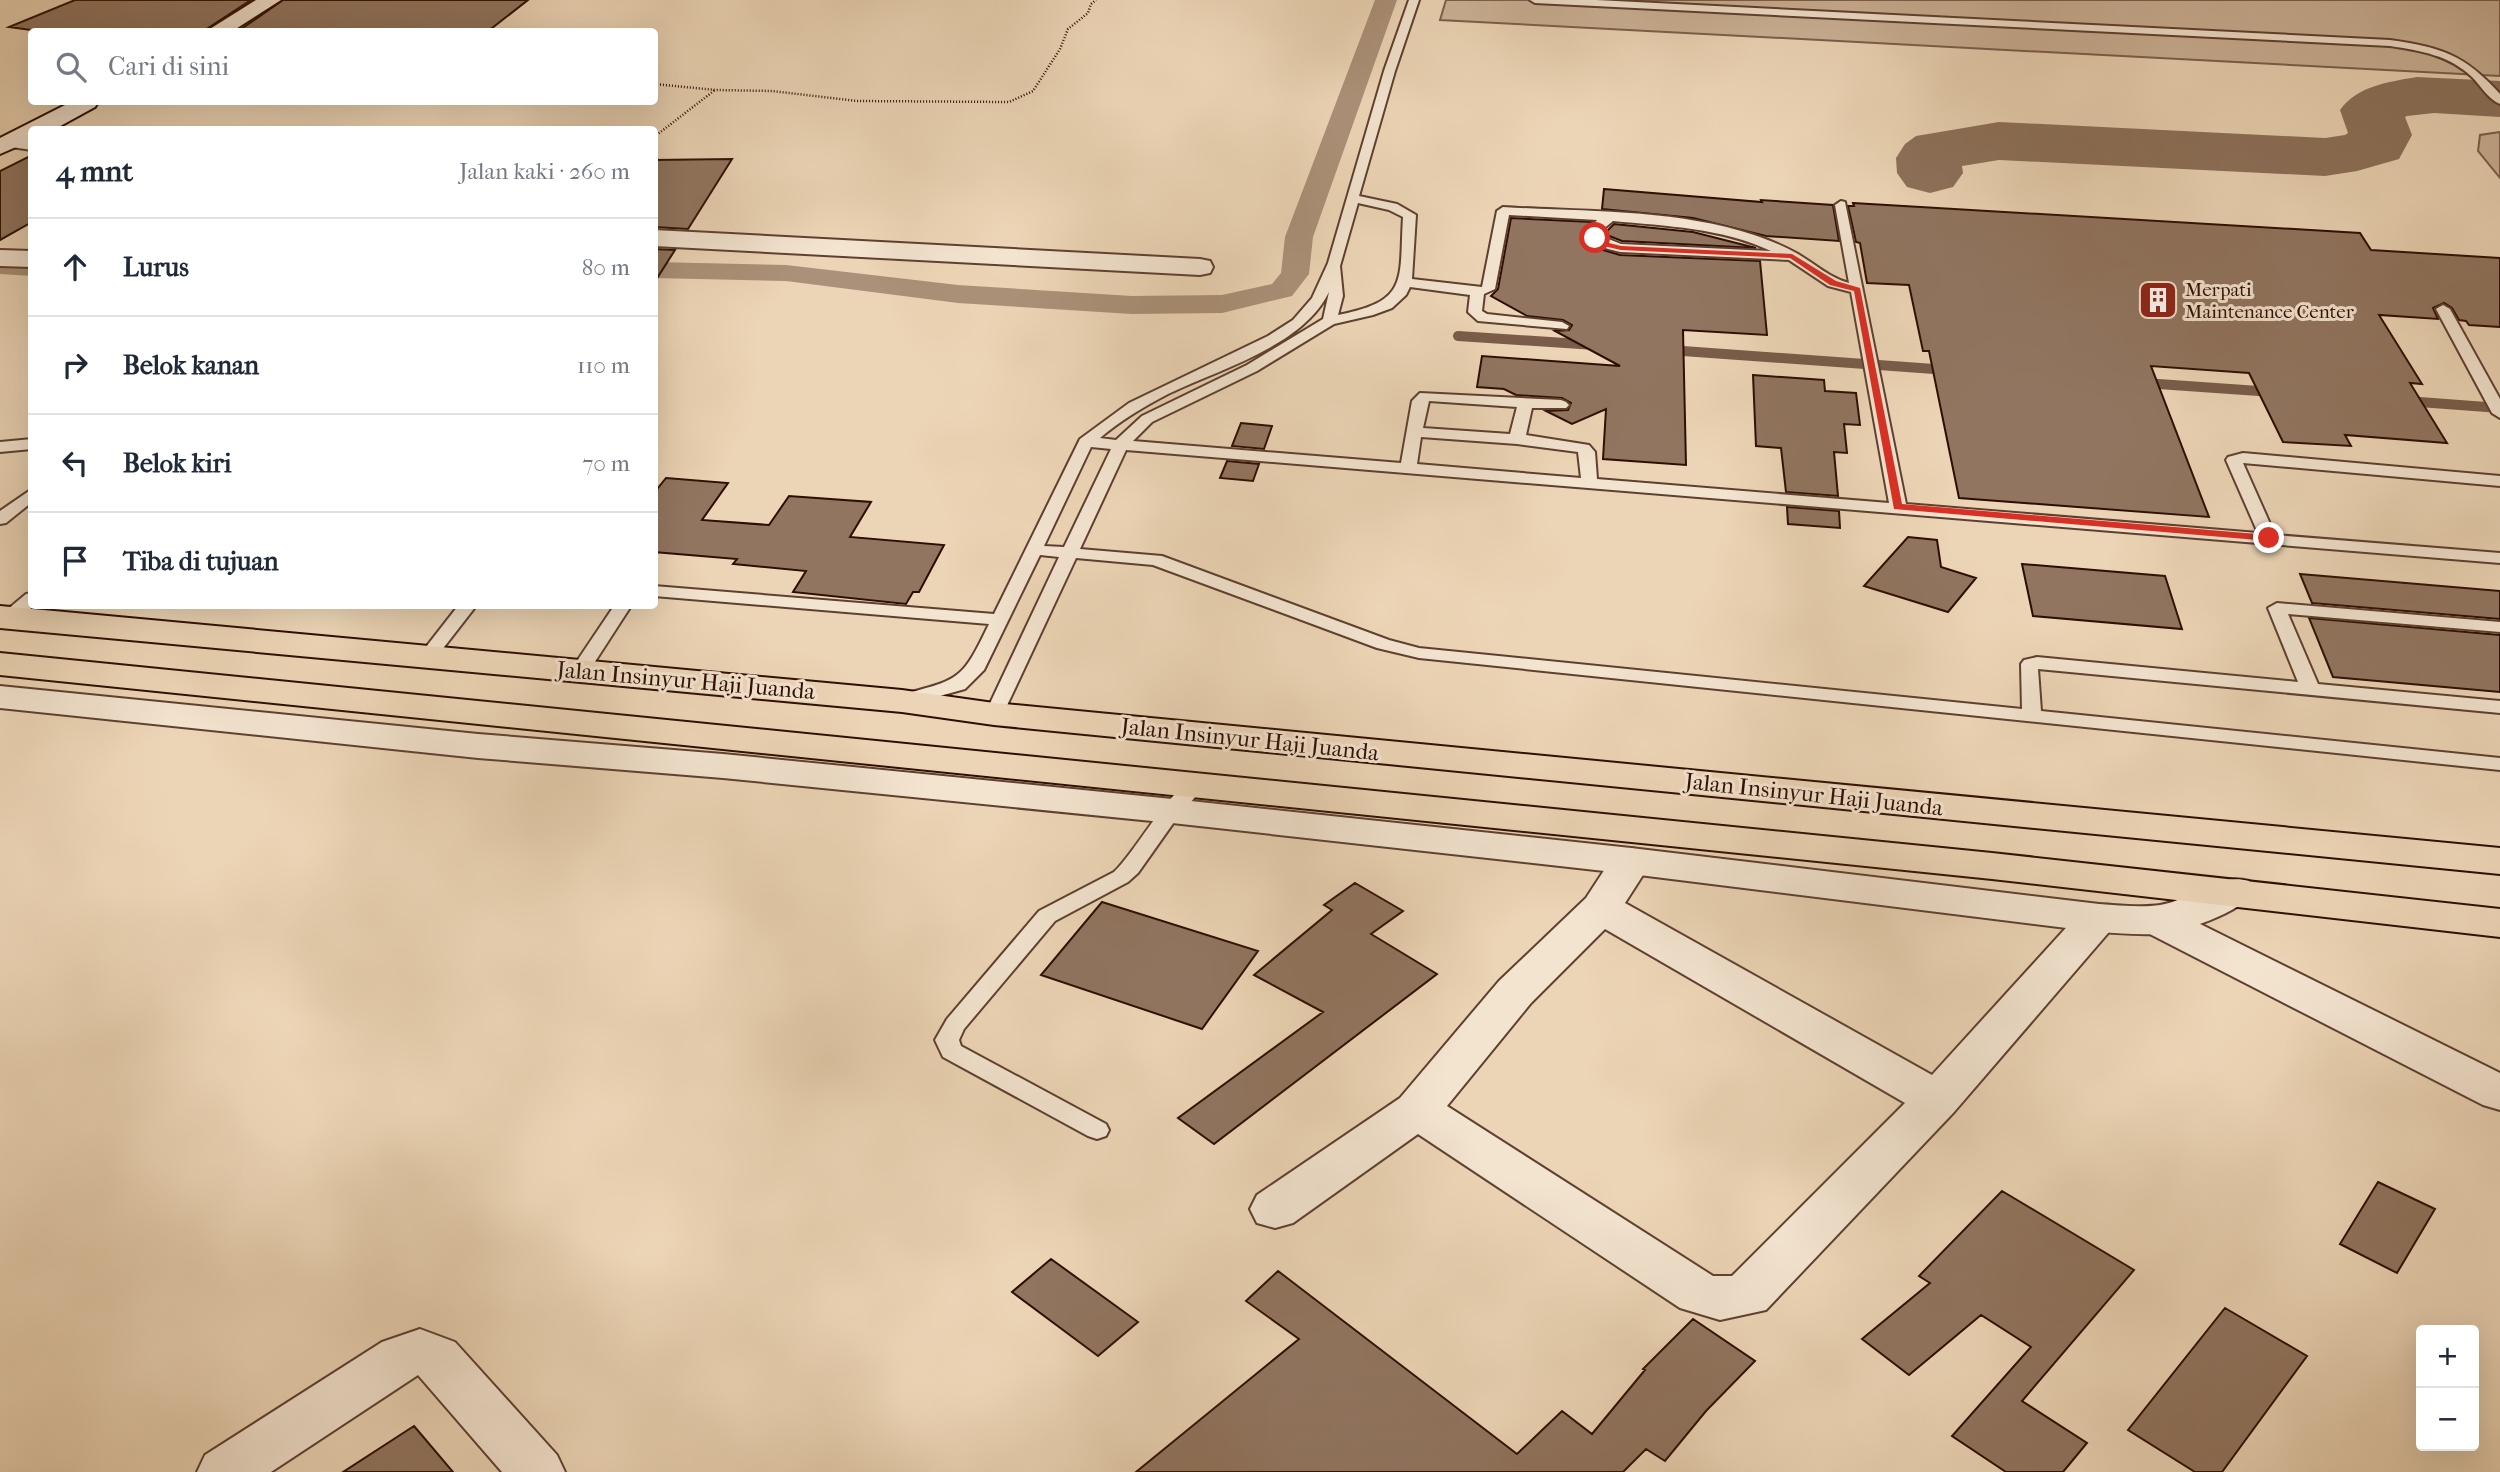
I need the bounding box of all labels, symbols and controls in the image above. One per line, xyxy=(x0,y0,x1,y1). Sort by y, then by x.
search box xyxy=(28,28,658,105)
icon: search xyxy=(52,48,90,86)
text: Cari di sini xyxy=(108,51,229,82)
text: 4 mnt xyxy=(56,154,133,189)
text: Jalan kaki · 260 m xyxy=(459,158,630,185)
route start xyxy=(1579,222,1610,253)
icon: ahead xyxy=(56,248,94,286)
text: Lurus xyxy=(123,252,189,283)
text: 80 m xyxy=(582,254,630,281)
building icon: Merpati Maintenance Center xyxy=(2137,279,2179,321)
place label: Merpati Maintenance Center xyxy=(2185,279,2355,323)
icon: right xyxy=(56,346,94,384)
text: Belok kanan xyxy=(123,350,259,381)
text: 110 m xyxy=(577,352,630,379)
icon: left xyxy=(56,444,94,482)
text: Belok kiri xyxy=(123,448,231,479)
text: 70 m xyxy=(582,450,630,477)
route end xyxy=(2253,522,2284,553)
icon: arrive xyxy=(56,542,94,580)
text: Tiba di tujuan xyxy=(123,546,279,577)
street label: Jalan Insinyur Haji Juanda xyxy=(554,656,817,705)
street label: Jalan Insinyur Haji Juanda xyxy=(1118,712,1381,767)
street label: Jalan Insinyur Haji Juanda xyxy=(1682,767,1945,822)
map controls xyxy=(2416,1325,2479,1451)
button: + xyxy=(2416,1325,2479,1388)
button: − xyxy=(2416,1388,2479,1451)

